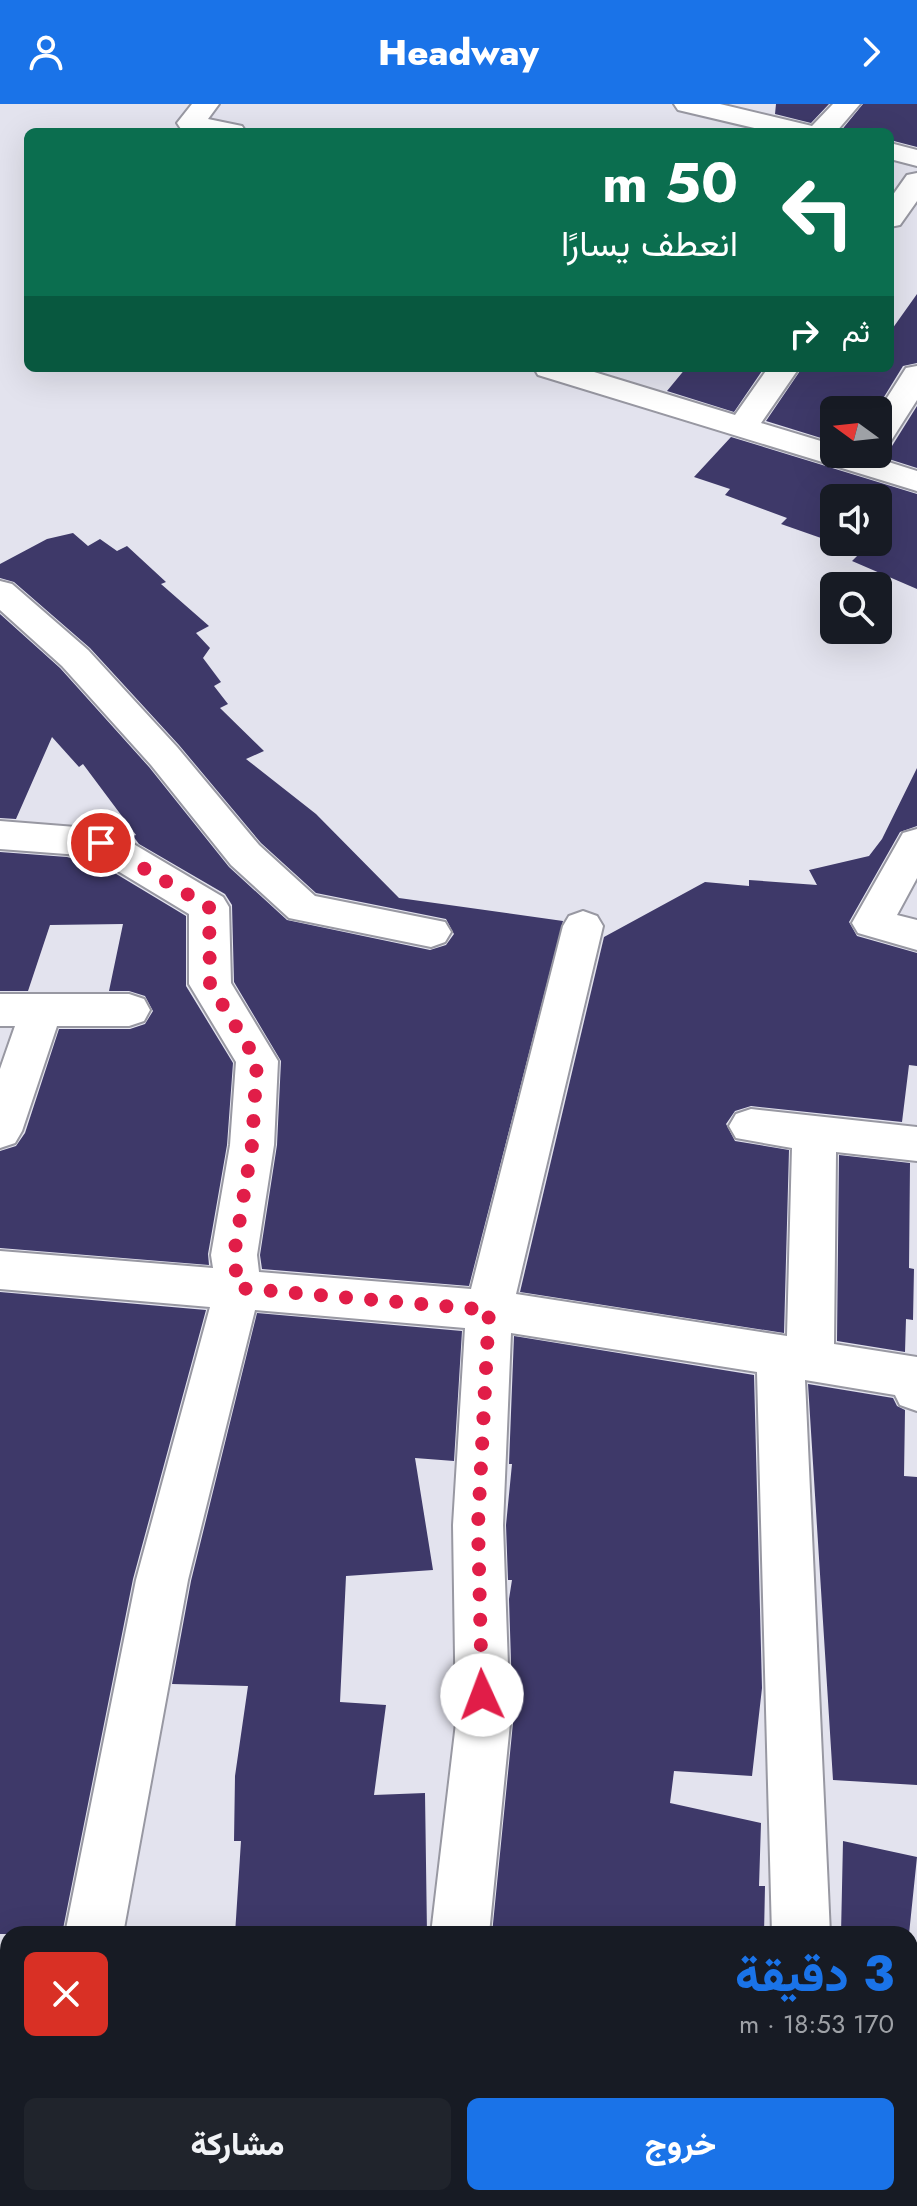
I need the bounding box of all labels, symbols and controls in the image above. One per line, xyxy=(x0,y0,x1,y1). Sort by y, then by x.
text: Headway xyxy=(378,26,539,78)
icon: person xyxy=(24,30,68,74)
icon: forward xyxy=(849,30,893,74)
text: 50 m xyxy=(602,142,738,223)
icon: left xyxy=(766,160,870,264)
text: انعطف يسارًا xyxy=(561,217,738,269)
text: ثم xyxy=(842,310,870,353)
icon: right xyxy=(782,312,826,356)
north arrow xyxy=(820,396,892,468)
map controls xyxy=(820,396,892,644)
button: sound xyxy=(820,484,892,556)
button: search xyxy=(820,572,892,644)
pin xyxy=(67,809,135,877)
icon: arrive xyxy=(79,821,123,865)
position arrow xyxy=(440,1653,524,1737)
text: 3 دقيقة xyxy=(735,1940,894,2009)
button: close xyxy=(24,1952,108,2036)
text: 170 m · 18:53 xyxy=(739,2005,894,2043)
button: مشاركة xyxy=(24,2098,451,2190)
button: خروج xyxy=(467,2098,894,2190)

